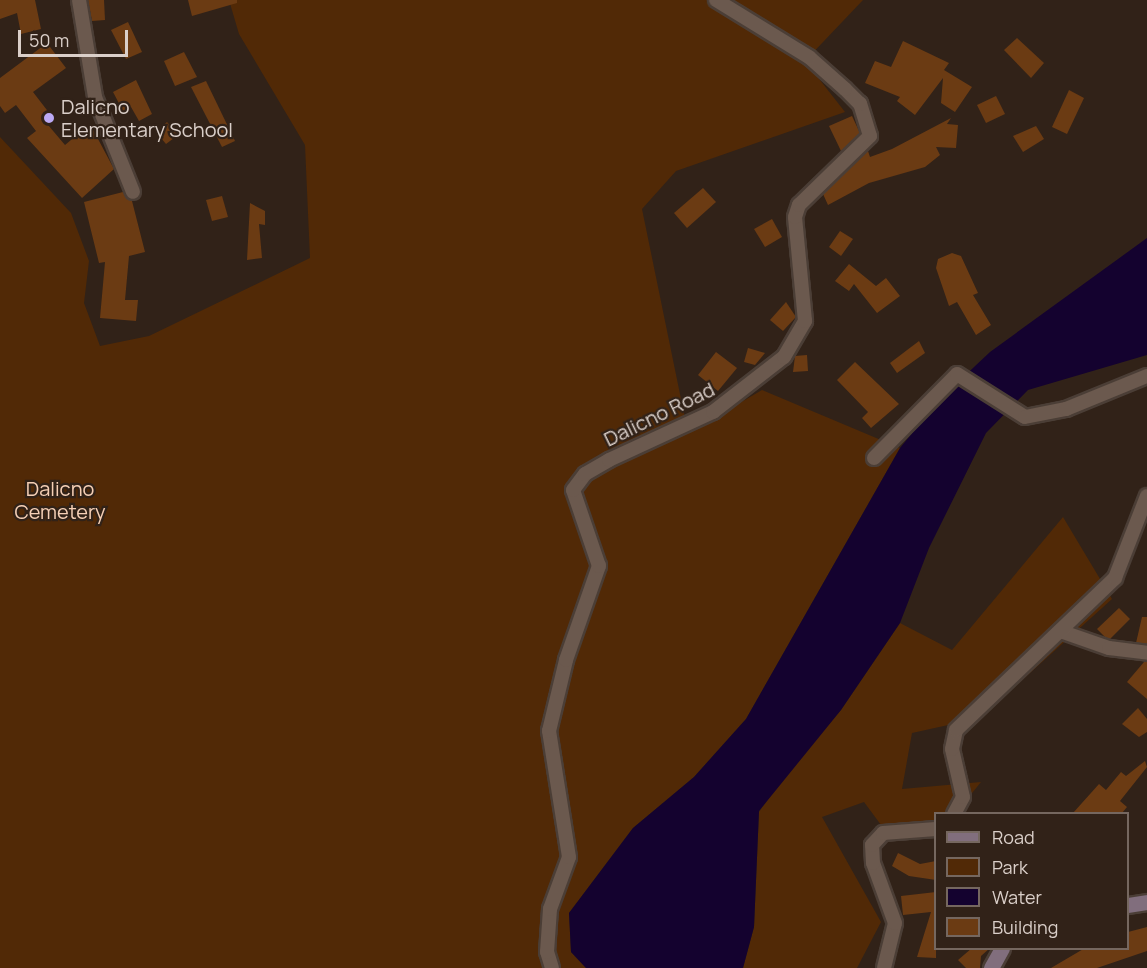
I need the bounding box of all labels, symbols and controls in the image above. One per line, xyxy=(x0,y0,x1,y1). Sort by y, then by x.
scale bar xyxy=(21,18,130,56)
text: 50 m xyxy=(29,28,69,52)
place label: Dalicno Elementary School xyxy=(61,94,233,141)
marker: Dalicno Elementary School xyxy=(42,111,56,125)
street label: Dalicno Road xyxy=(600,377,718,451)
park label: Dalicno Cemetery xyxy=(14,477,106,524)
legend xyxy=(934,812,1129,950)
text: Road xyxy=(992,825,1035,849)
text: Park xyxy=(992,855,1028,879)
text: Water xyxy=(992,885,1042,909)
text: Building xyxy=(992,915,1058,939)

